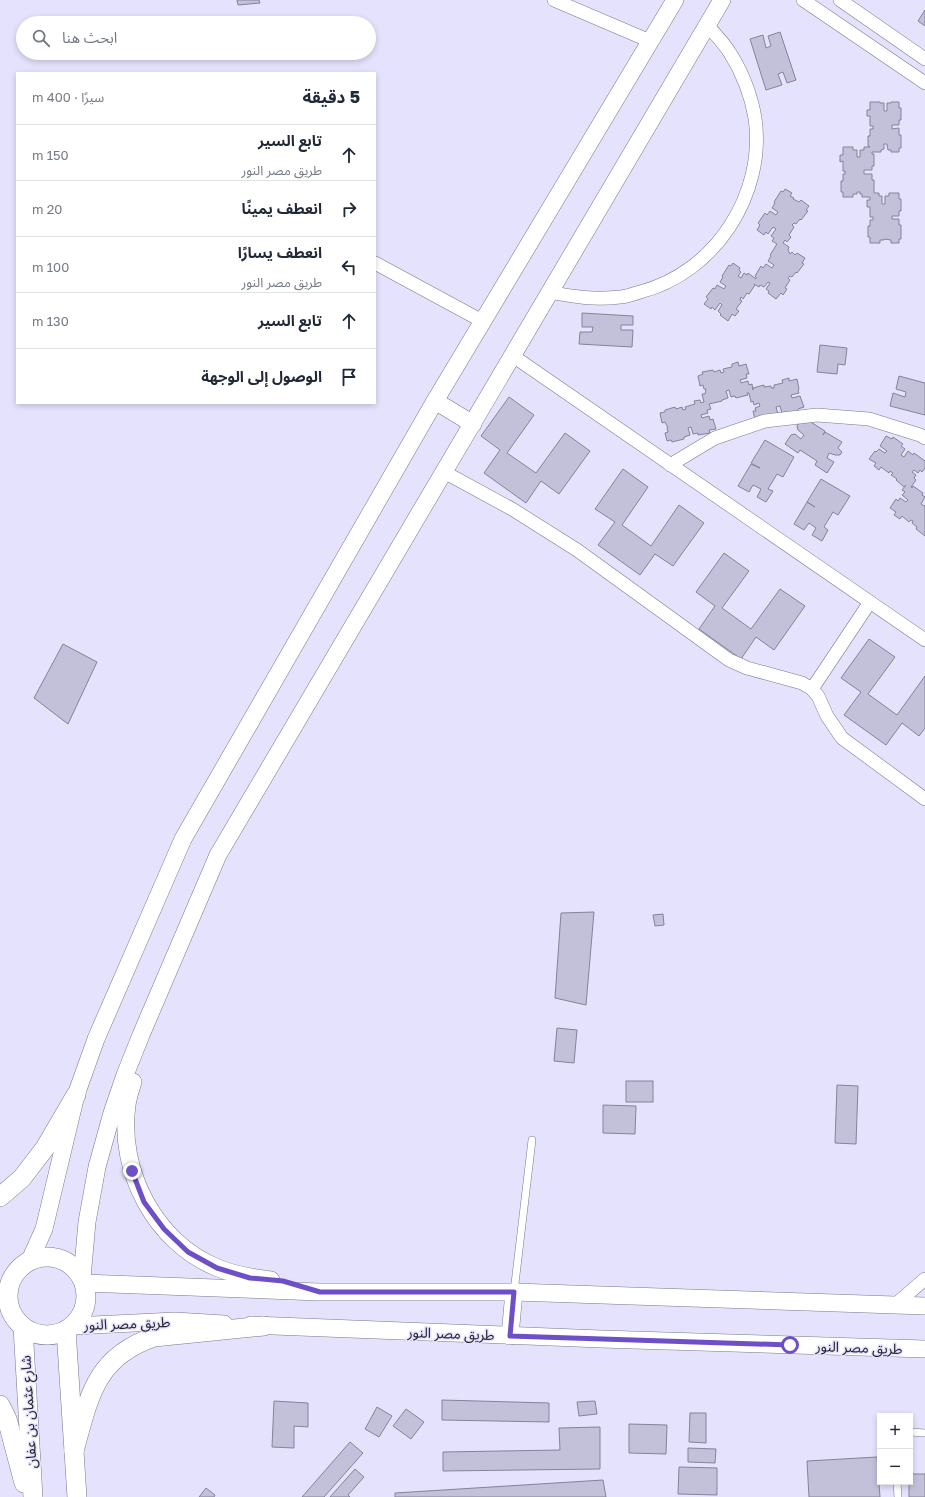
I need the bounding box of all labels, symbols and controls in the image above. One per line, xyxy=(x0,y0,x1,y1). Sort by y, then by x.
search box xyxy=(16,16,376,60)
icon: search xyxy=(30,27,52,49)
text: ابحث هنا xyxy=(62,28,117,46)
text: 5 دقيقة xyxy=(303,86,360,107)
text: سيرًا · 400 m xyxy=(32,89,104,105)
text: تابع السير xyxy=(258,131,322,149)
icon: ahead xyxy=(338,144,360,166)
text: 150 m xyxy=(32,147,69,163)
text: طريق مصر النور xyxy=(241,162,322,178)
icon: right xyxy=(338,198,360,220)
text: انعطف يمينًا xyxy=(242,199,322,217)
text: 20 m xyxy=(32,201,62,217)
text: انعطف يسارًا xyxy=(238,243,322,261)
icon: left xyxy=(338,256,360,278)
text: 100 m xyxy=(32,259,69,275)
text: طريق مصر النور xyxy=(241,274,322,290)
icon: ahead xyxy=(338,310,360,332)
text: تابع السير xyxy=(258,311,322,329)
text: 130 m xyxy=(32,313,69,329)
icon: arrive xyxy=(338,366,360,388)
text: الوصول إلى الوجهة xyxy=(201,367,322,385)
route end xyxy=(123,1162,141,1180)
street label: طريق مصر النور xyxy=(82,1313,171,1335)
street label: طريق مصر النور xyxy=(406,1323,495,1345)
route start xyxy=(781,1336,799,1354)
street label: طريق مصر النور xyxy=(814,1337,903,1359)
street label: شارع عثمان بن عفان xyxy=(17,1355,42,1469)
map controls xyxy=(877,1413,913,1485)
button: + xyxy=(877,1413,913,1449)
button: − xyxy=(877,1449,913,1485)

